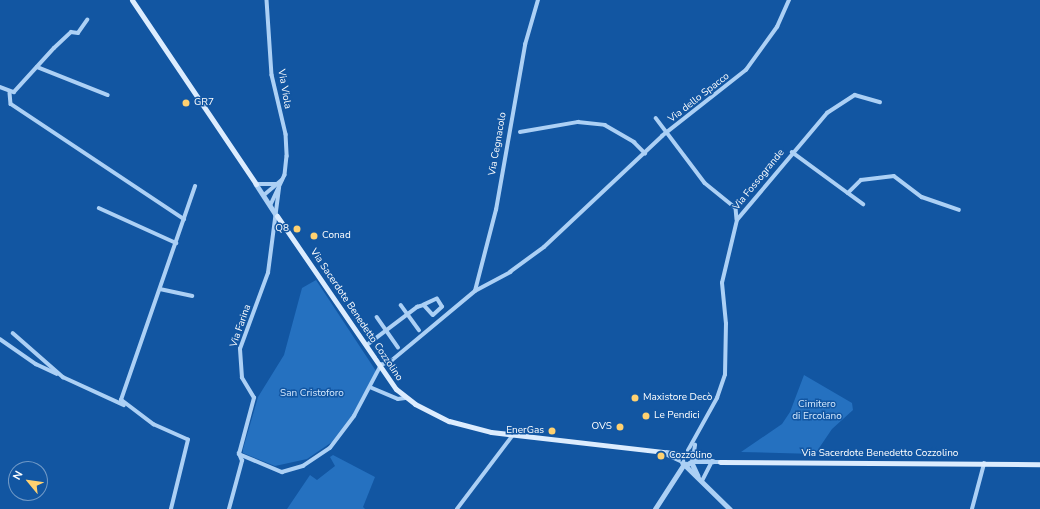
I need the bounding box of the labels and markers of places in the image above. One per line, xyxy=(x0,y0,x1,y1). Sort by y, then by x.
place label: GR7 xyxy=(194,97,214,109)
marker: GR7 xyxy=(181,98,191,108)
place label: Q8 xyxy=(275,223,289,235)
marker: Q8 xyxy=(292,224,302,234)
place label: Conad xyxy=(322,230,351,242)
marker: Conad xyxy=(309,231,319,241)
place label: Maxistore Decò xyxy=(643,392,712,404)
marker: Maxistore Decò xyxy=(630,393,640,403)
place label: Le Pendici xyxy=(654,410,699,422)
marker: Le Pendici xyxy=(641,411,651,421)
place label: OVS xyxy=(592,421,612,433)
marker: OVS xyxy=(615,422,625,432)
place label: EnerGas xyxy=(506,425,544,437)
marker: EnerGas xyxy=(547,426,557,436)
place label: Cozzolino xyxy=(669,450,712,462)
marker: Cozzolino xyxy=(656,451,666,461)

